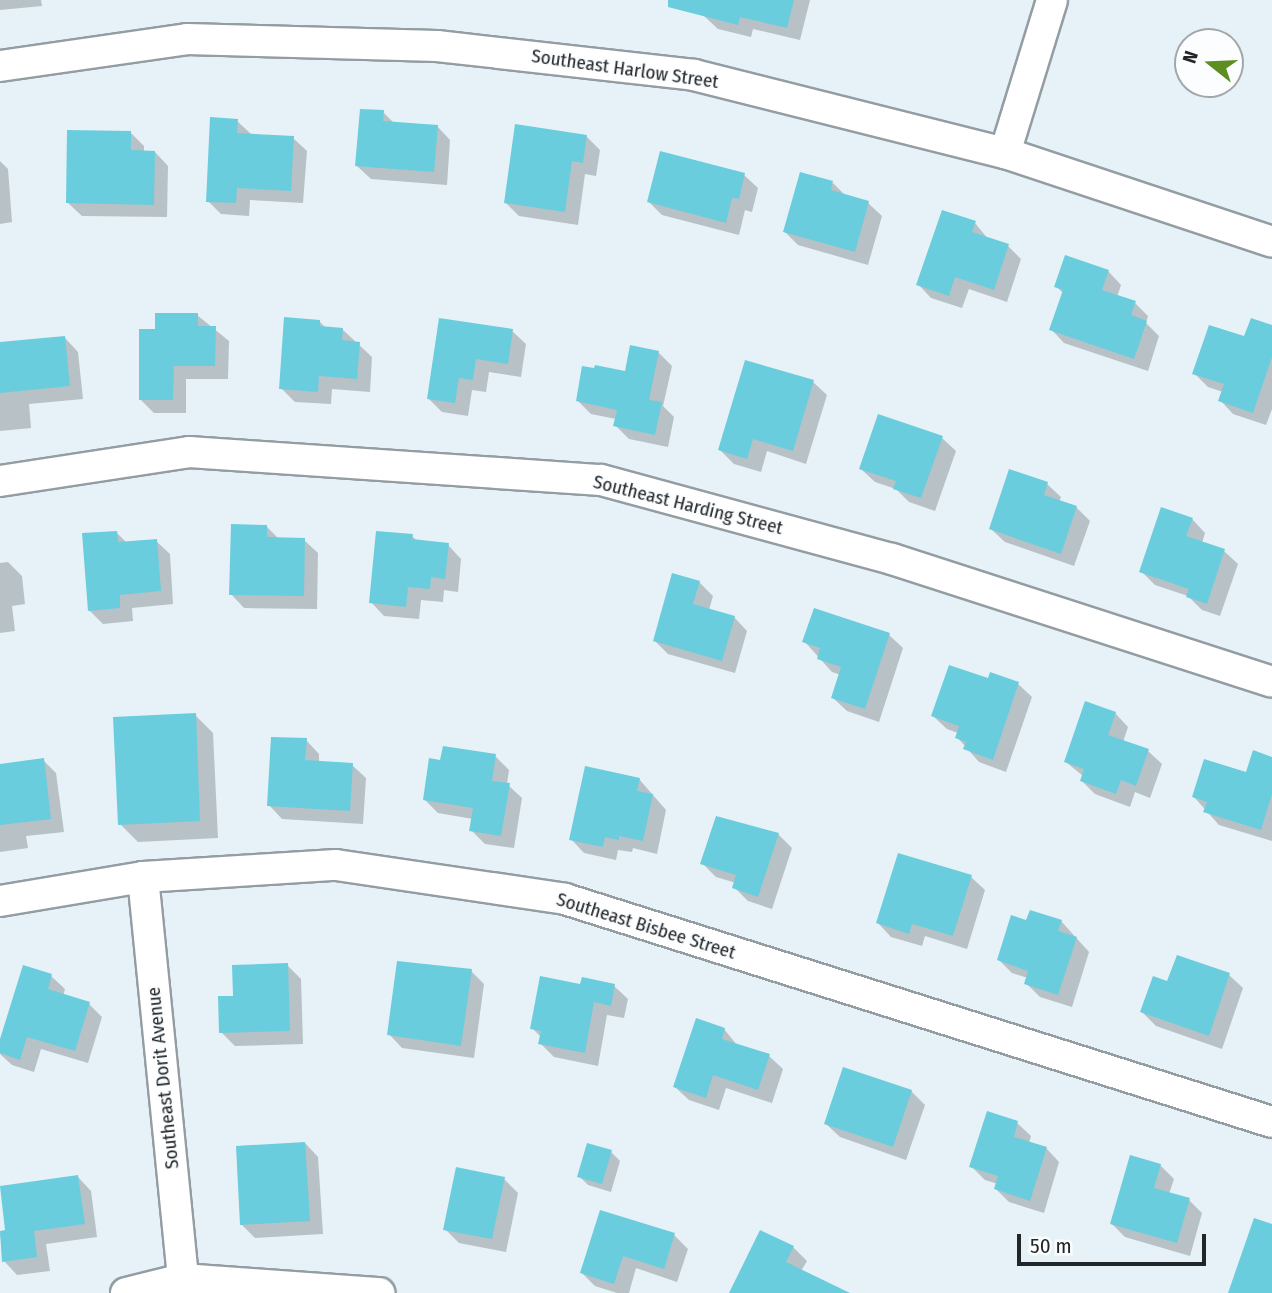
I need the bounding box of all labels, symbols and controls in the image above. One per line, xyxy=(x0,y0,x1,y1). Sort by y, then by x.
north arrow xyxy=(1174,28,1244,98)
street label: Southeast Harlow Street xyxy=(530,45,720,93)
text: N xyxy=(1178,48,1203,66)
street label: Southeast Harding Street xyxy=(591,470,785,540)
street label: Southeast Bisbee Street xyxy=(554,888,738,964)
street label: Southeast Dorit Avenue xyxy=(142,986,184,1170)
scale bar xyxy=(1020,1220,1209,1264)
text: 50 m xyxy=(1030,1233,1072,1259)

